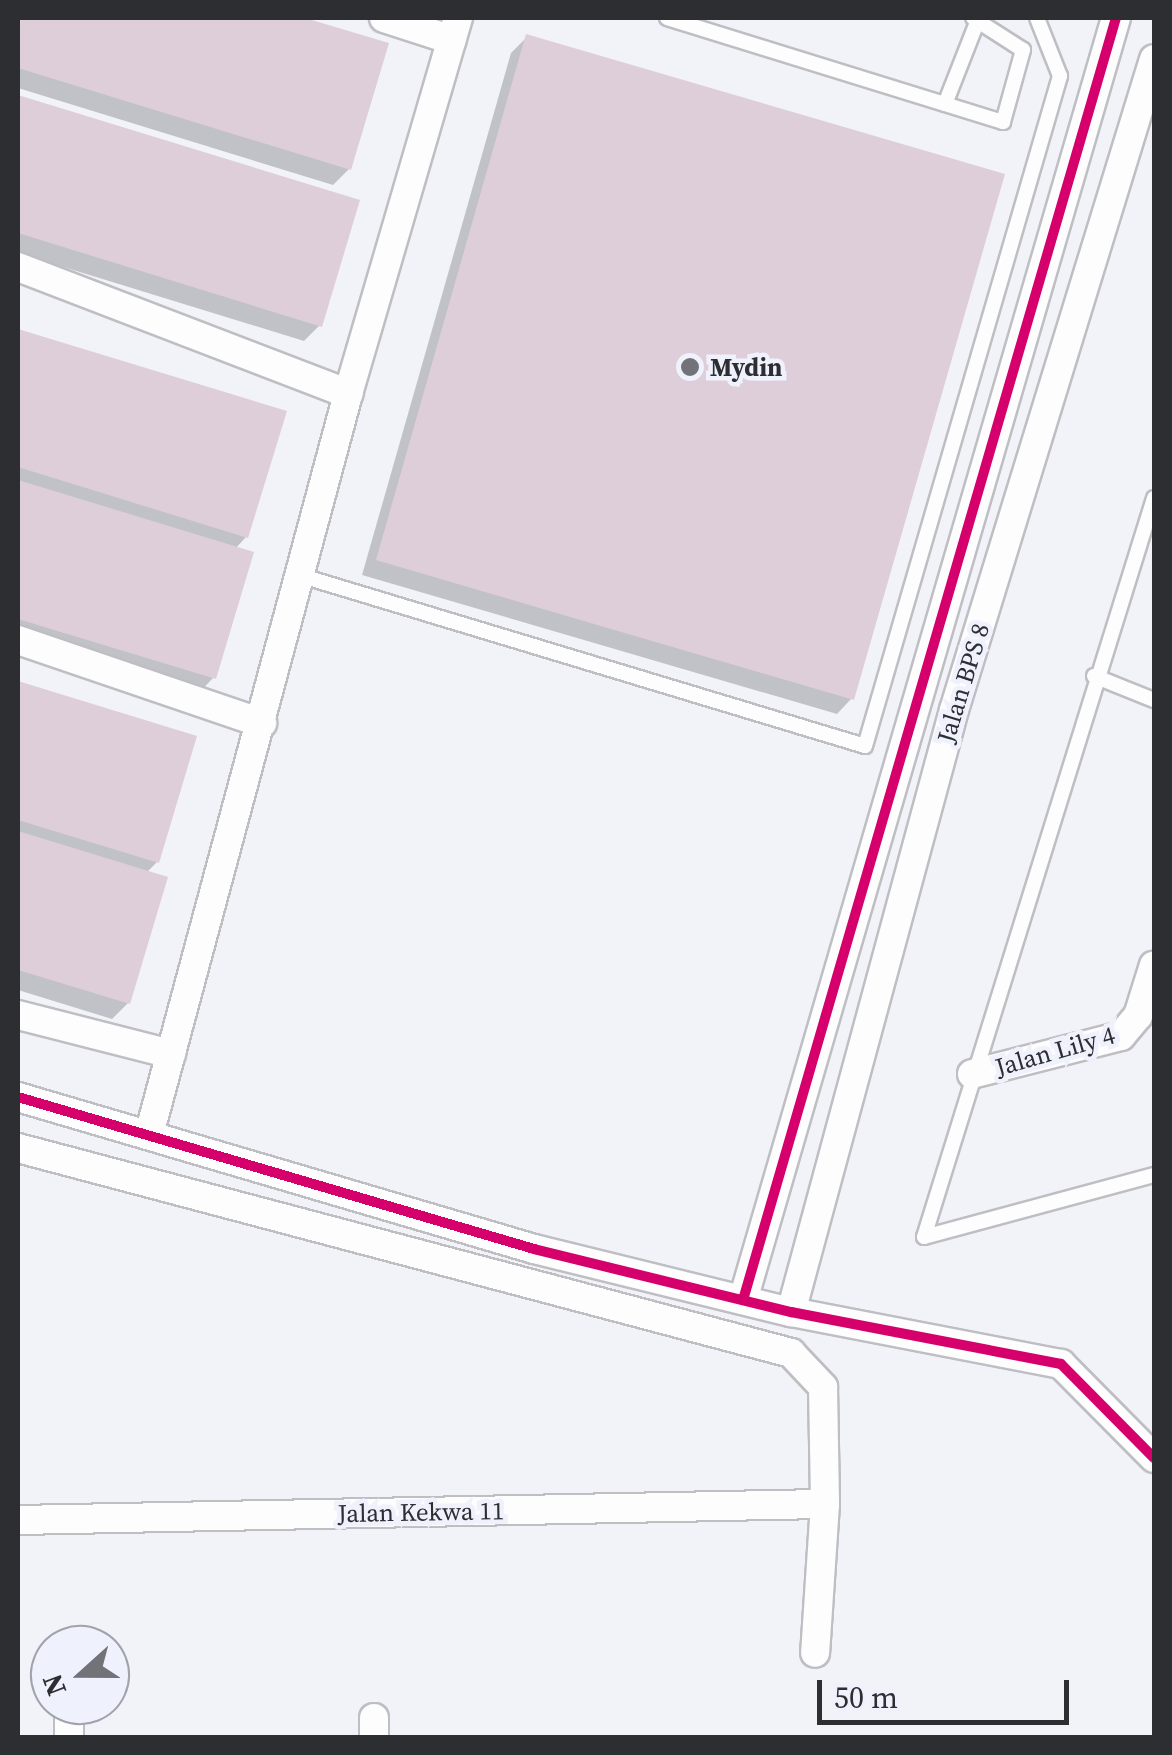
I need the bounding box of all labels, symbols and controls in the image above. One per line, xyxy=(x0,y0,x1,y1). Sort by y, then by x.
place label: Mydin xyxy=(710,352,782,382)
marker: Mydin xyxy=(679,356,701,378)
street label: Jalan BPS 8 xyxy=(931,620,995,746)
street label: Jalan Lily 4 xyxy=(992,1020,1118,1082)
street label: Jalan Kekwa 11 xyxy=(337,1496,505,1528)
north arrow xyxy=(30,1625,130,1725)
scale bar xyxy=(822,1660,1074,1722)
text: N xyxy=(32,1669,75,1701)
text: 50 m xyxy=(834,1677,898,1718)

